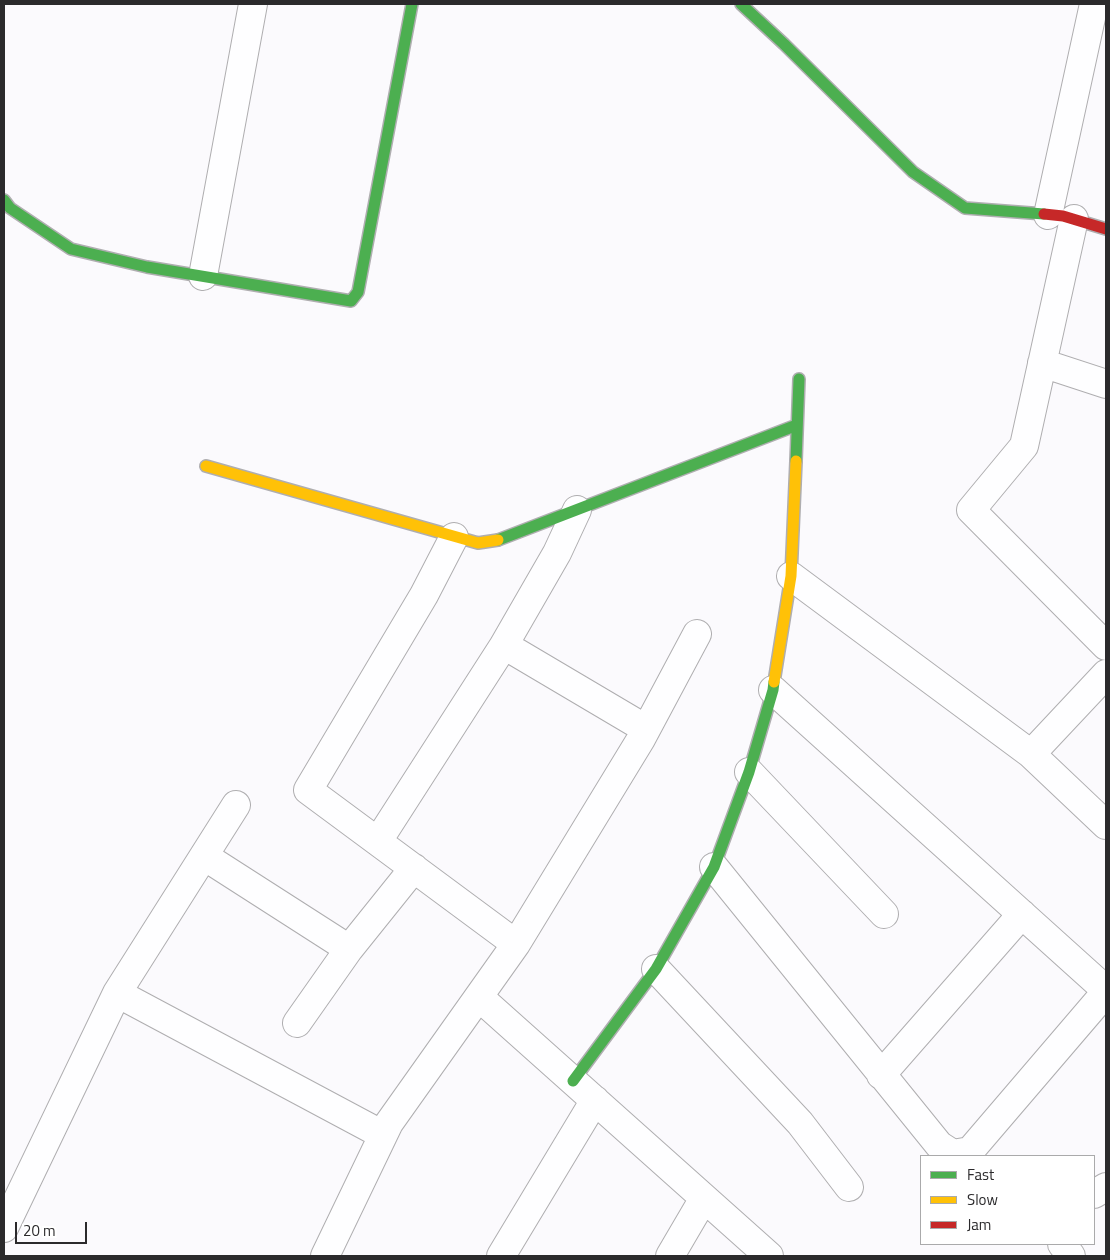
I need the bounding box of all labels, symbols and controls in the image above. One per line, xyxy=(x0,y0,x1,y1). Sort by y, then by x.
legend xyxy=(920,1155,1095,1245)
text: Fast xyxy=(967,1163,994,1186)
text: Slow xyxy=(967,1188,998,1211)
scale bar xyxy=(18,1212,90,1244)
text: Jam xyxy=(967,1213,991,1236)
text: 20 m xyxy=(23,1219,56,1242)

